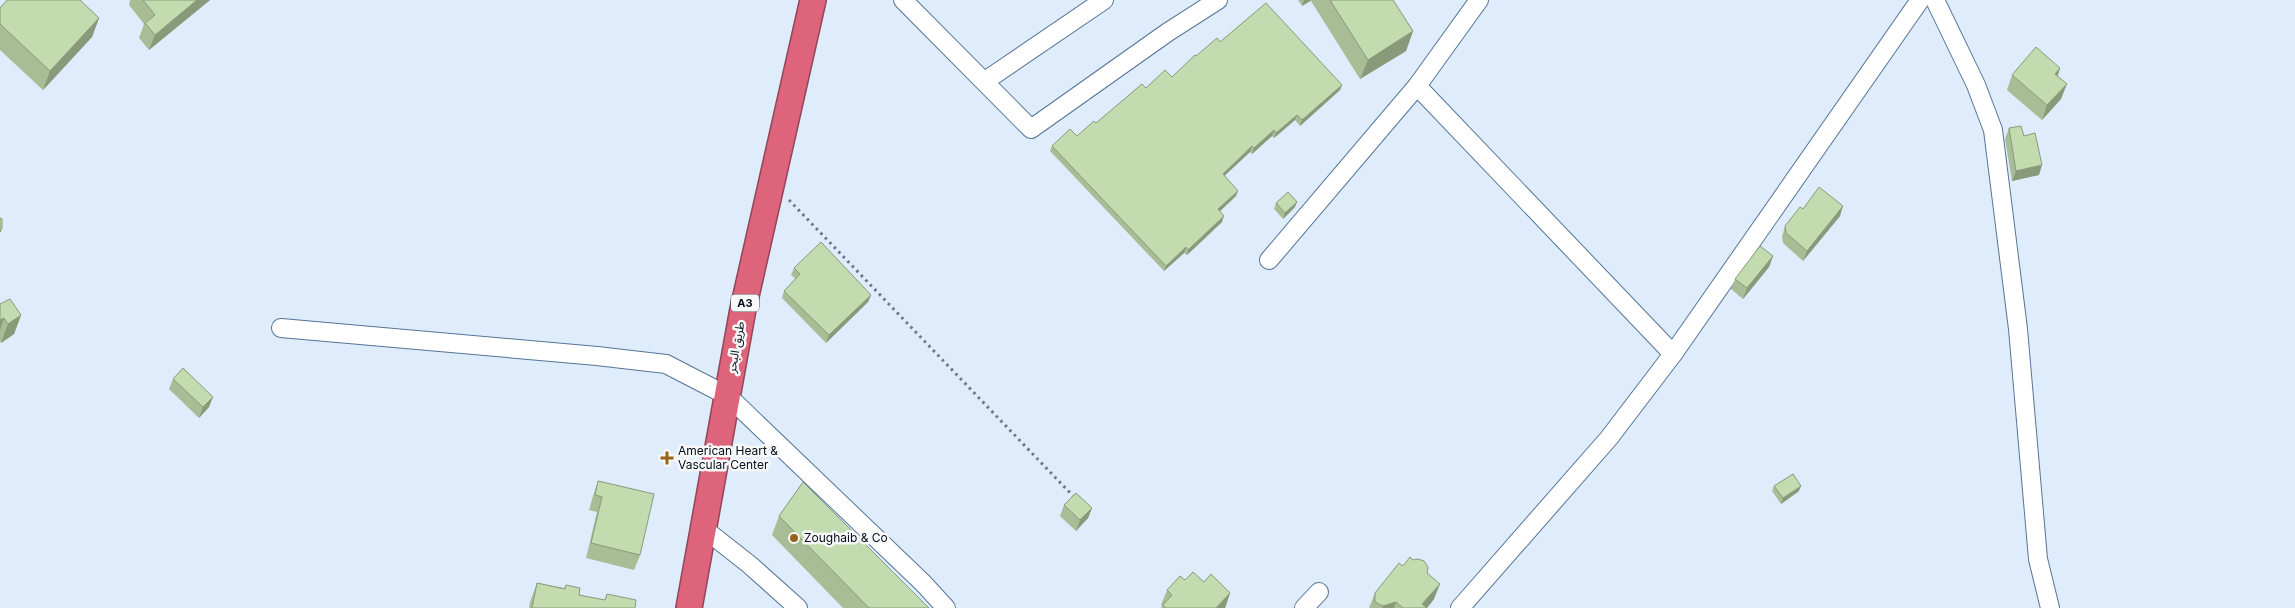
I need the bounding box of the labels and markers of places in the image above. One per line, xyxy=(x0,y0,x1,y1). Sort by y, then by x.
place label: American Heart & Vascular Center xyxy=(678,443,778,472)
marker: American Heart & Vascular Center xyxy=(660,451,674,465)
place label: Zoughaib & Co xyxy=(804,530,888,545)
marker: Zoughaib & Co xyxy=(788,532,800,544)

